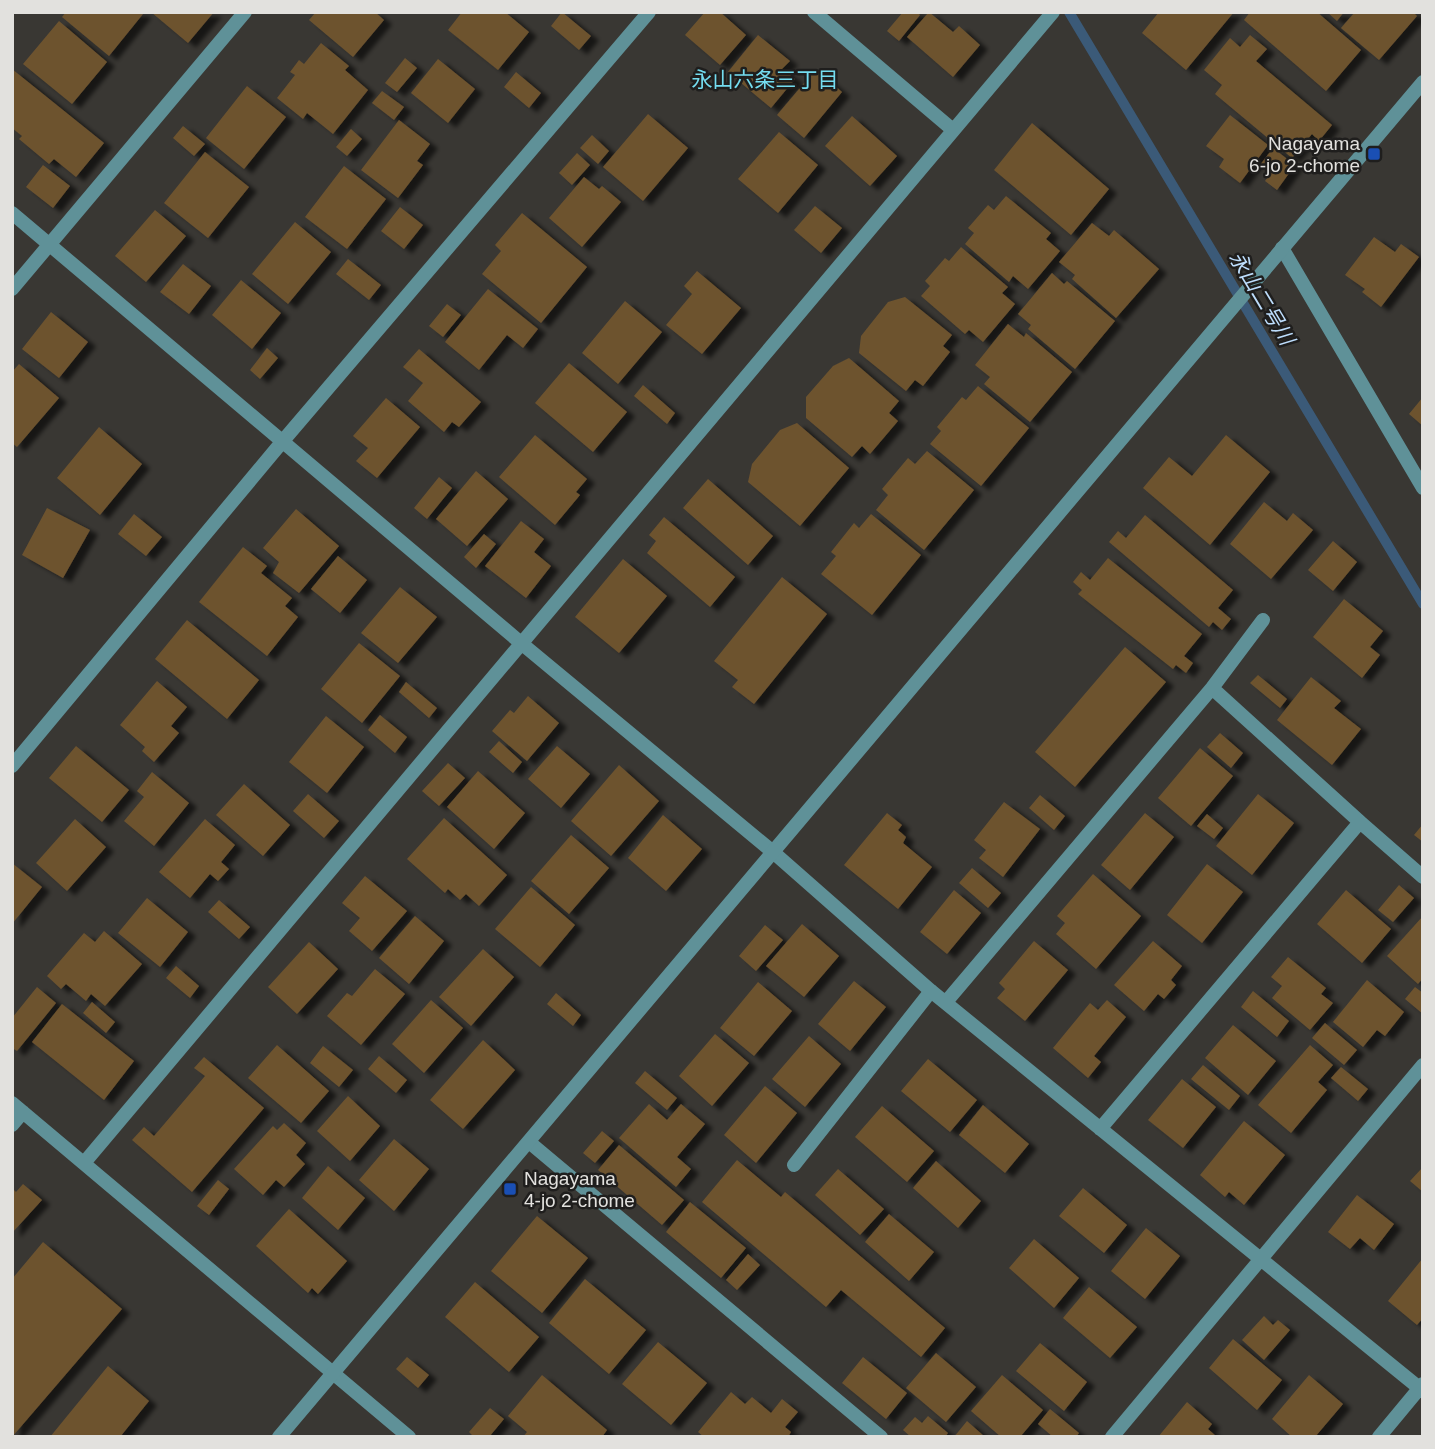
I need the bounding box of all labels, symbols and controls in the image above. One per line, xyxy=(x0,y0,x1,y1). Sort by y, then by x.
district label: 永山六条三丁目 xyxy=(692,68,839,91)
place label: Nagayama 6-jo 2-chome xyxy=(1249,133,1360,176)
marker: Nagayama 6-jo 2-chome xyxy=(1366,146,1382,162)
water label: 永山二号川 xyxy=(1225,247,1300,351)
place label: Nagayama 4-jo 2-chome xyxy=(524,1168,635,1211)
marker: Nagayama 4-jo 2-chome xyxy=(502,1181,518,1197)

